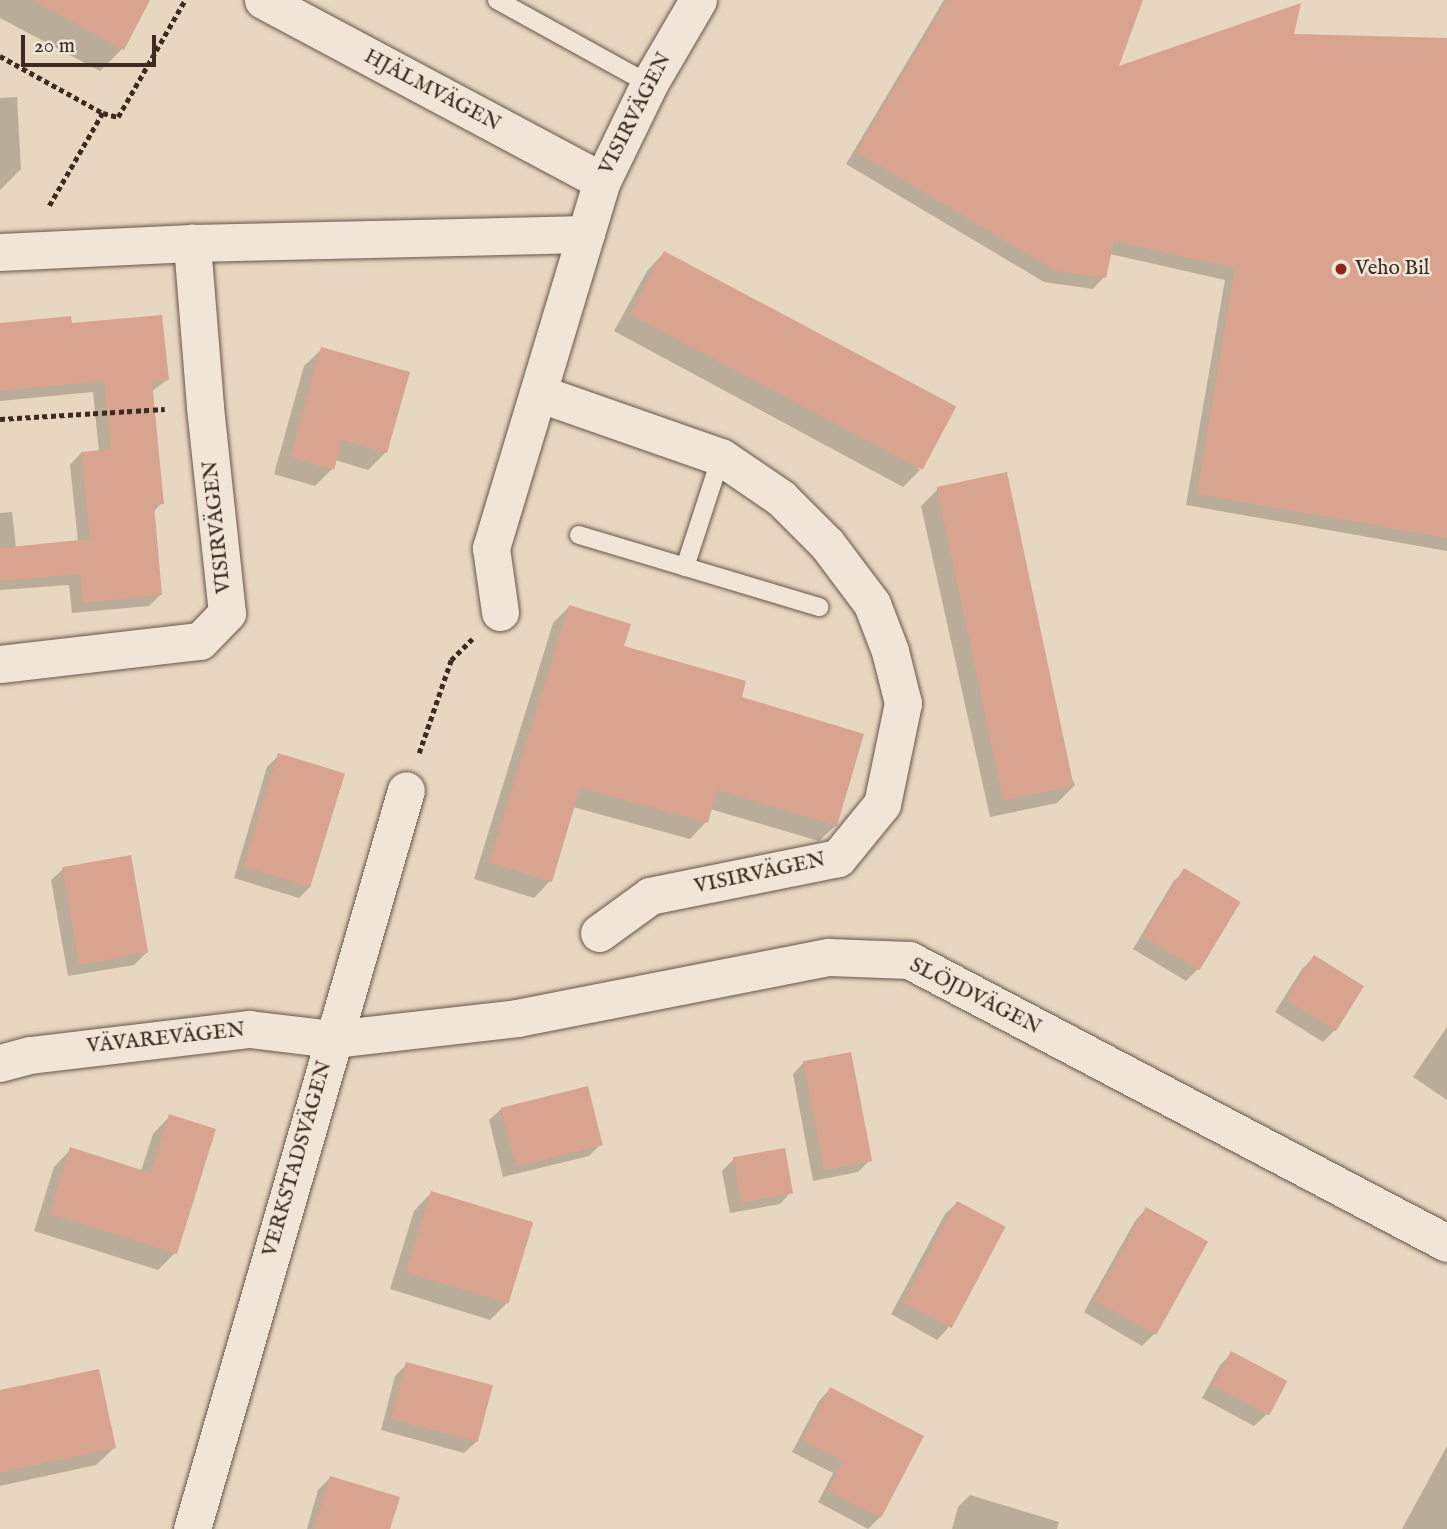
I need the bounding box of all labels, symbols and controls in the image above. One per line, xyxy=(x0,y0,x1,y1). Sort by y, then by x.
scale bar xyxy=(24,21,159,65)
text: 20 m xyxy=(34,33,75,60)
street label: HJÄLMVÄGEN xyxy=(359,44,505,138)
street label: VISIRVÄGEN xyxy=(594,49,678,179)
place label: Veho Bil xyxy=(1355,256,1430,282)
marker: Veho Bil xyxy=(1333,261,1349,277)
street label: VISIRVÄGEN xyxy=(198,459,238,595)
street label: VISIRVÄGEN xyxy=(692,848,828,900)
street label: SLÖJDVÄGEN xyxy=(905,953,1045,1041)
street label: VÄVAREVÄGEN xyxy=(86,1018,246,1060)
street label: VERKSTADSVÄGEN xyxy=(258,1058,338,1260)

